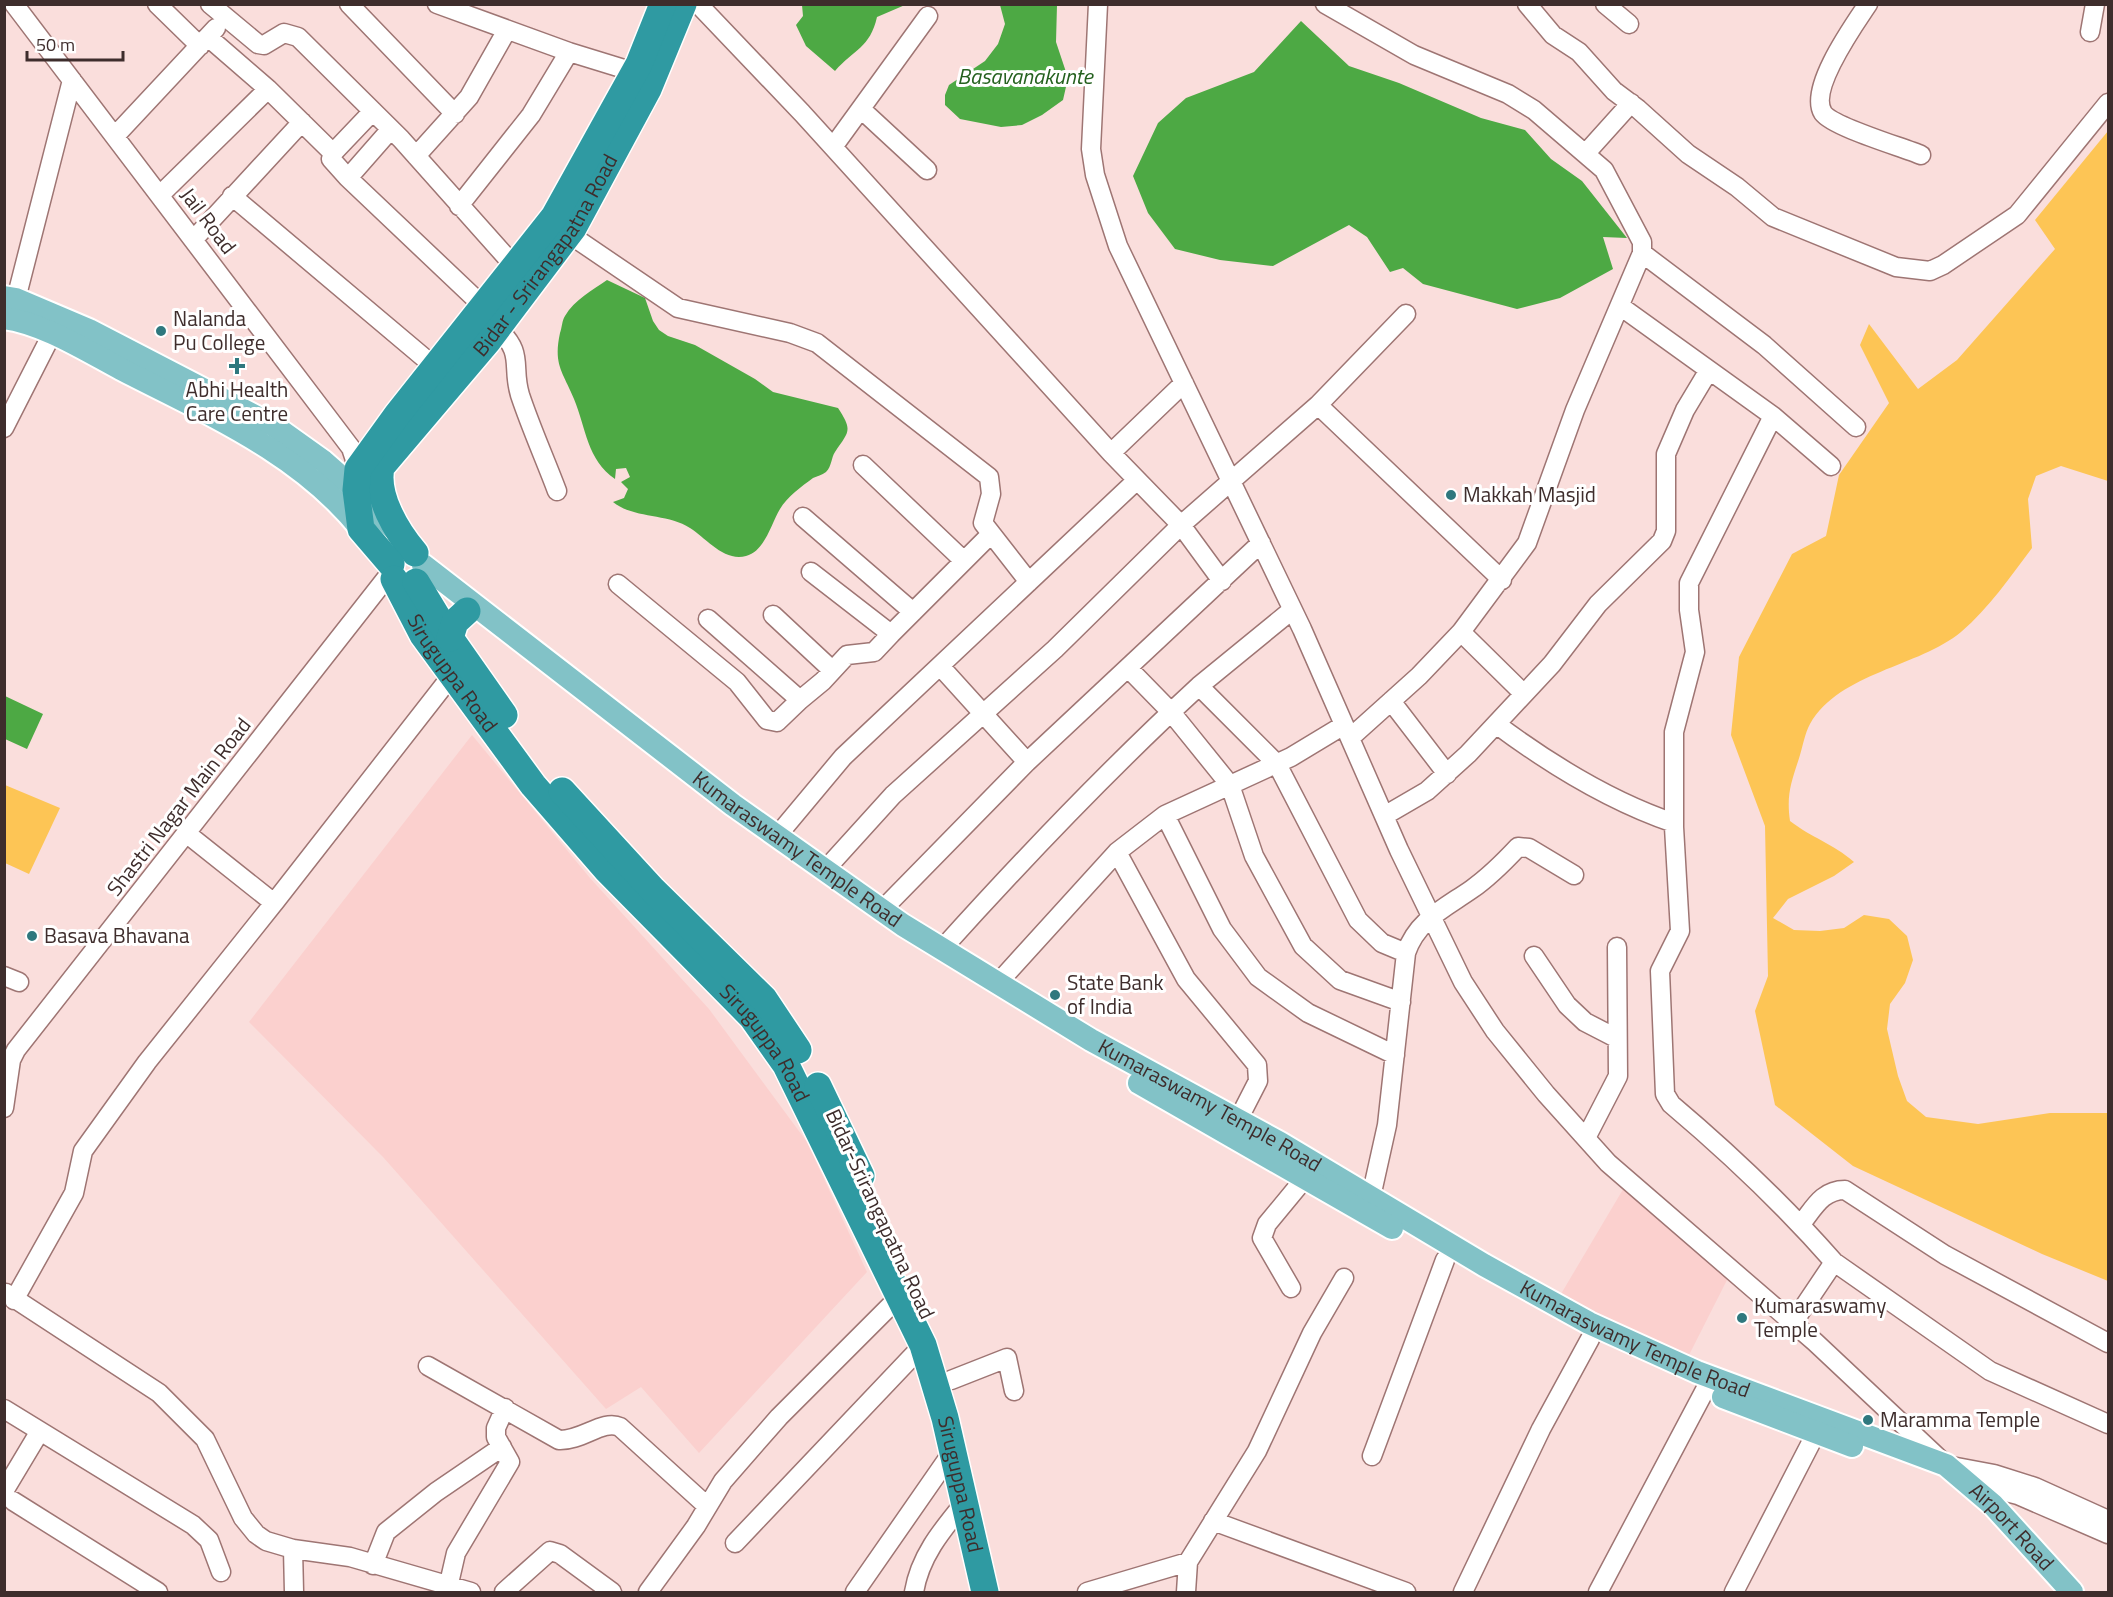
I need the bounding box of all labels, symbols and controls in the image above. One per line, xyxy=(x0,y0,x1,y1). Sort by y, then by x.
scale bar xyxy=(27,24,123,62)
text: 50 m xyxy=(36,31,75,58)
water label: Basavanakunte xyxy=(957,59,1095,93)
street label: Bidar - Srirangapatna Road xyxy=(464,148,625,363)
street label: Jail Road xyxy=(173,180,244,260)
place label: Nalanda Pu College xyxy=(173,302,265,358)
marker: Nalanda Pu College xyxy=(154,324,168,338)
marker: Abhi Health Care Centre xyxy=(228,357,246,375)
place label: Abhi Health Care Centre xyxy=(186,373,288,429)
place label: Makkah Masjid xyxy=(1463,478,1596,510)
marker: Makkah Masjid xyxy=(1444,488,1458,502)
street label: Siruguppa Road xyxy=(400,608,506,739)
street label: Shastri Nagar Main Road xyxy=(98,710,258,902)
street label: Kumaraswamy Temple Road xyxy=(686,762,909,935)
place label: Basava Bhavana xyxy=(44,919,190,951)
marker: Basava Bhavana xyxy=(25,929,39,943)
place label: State Bank of India xyxy=(1067,966,1163,1022)
street label: Siruguppa Road xyxy=(713,976,819,1107)
marker: State Bank of India xyxy=(1048,988,1062,1002)
street label: Kumaraswamy Temple Road xyxy=(1093,1030,1328,1179)
street label: Bidar-Srirangapatna Road xyxy=(818,1103,944,1324)
street label: Kumaraswamy Temple Road xyxy=(1514,1271,1755,1405)
place label: Kumaraswamy Temple xyxy=(1754,1289,1886,1345)
marker: Kumaraswamy Temple xyxy=(1735,1311,1749,1325)
place label: Maramma Temple xyxy=(1880,1403,2040,1435)
street label: Siruguppa Road xyxy=(930,1413,992,1555)
marker: Maramma Temple xyxy=(1861,1413,1875,1427)
street label: Airport Road xyxy=(1963,1474,2062,1577)

